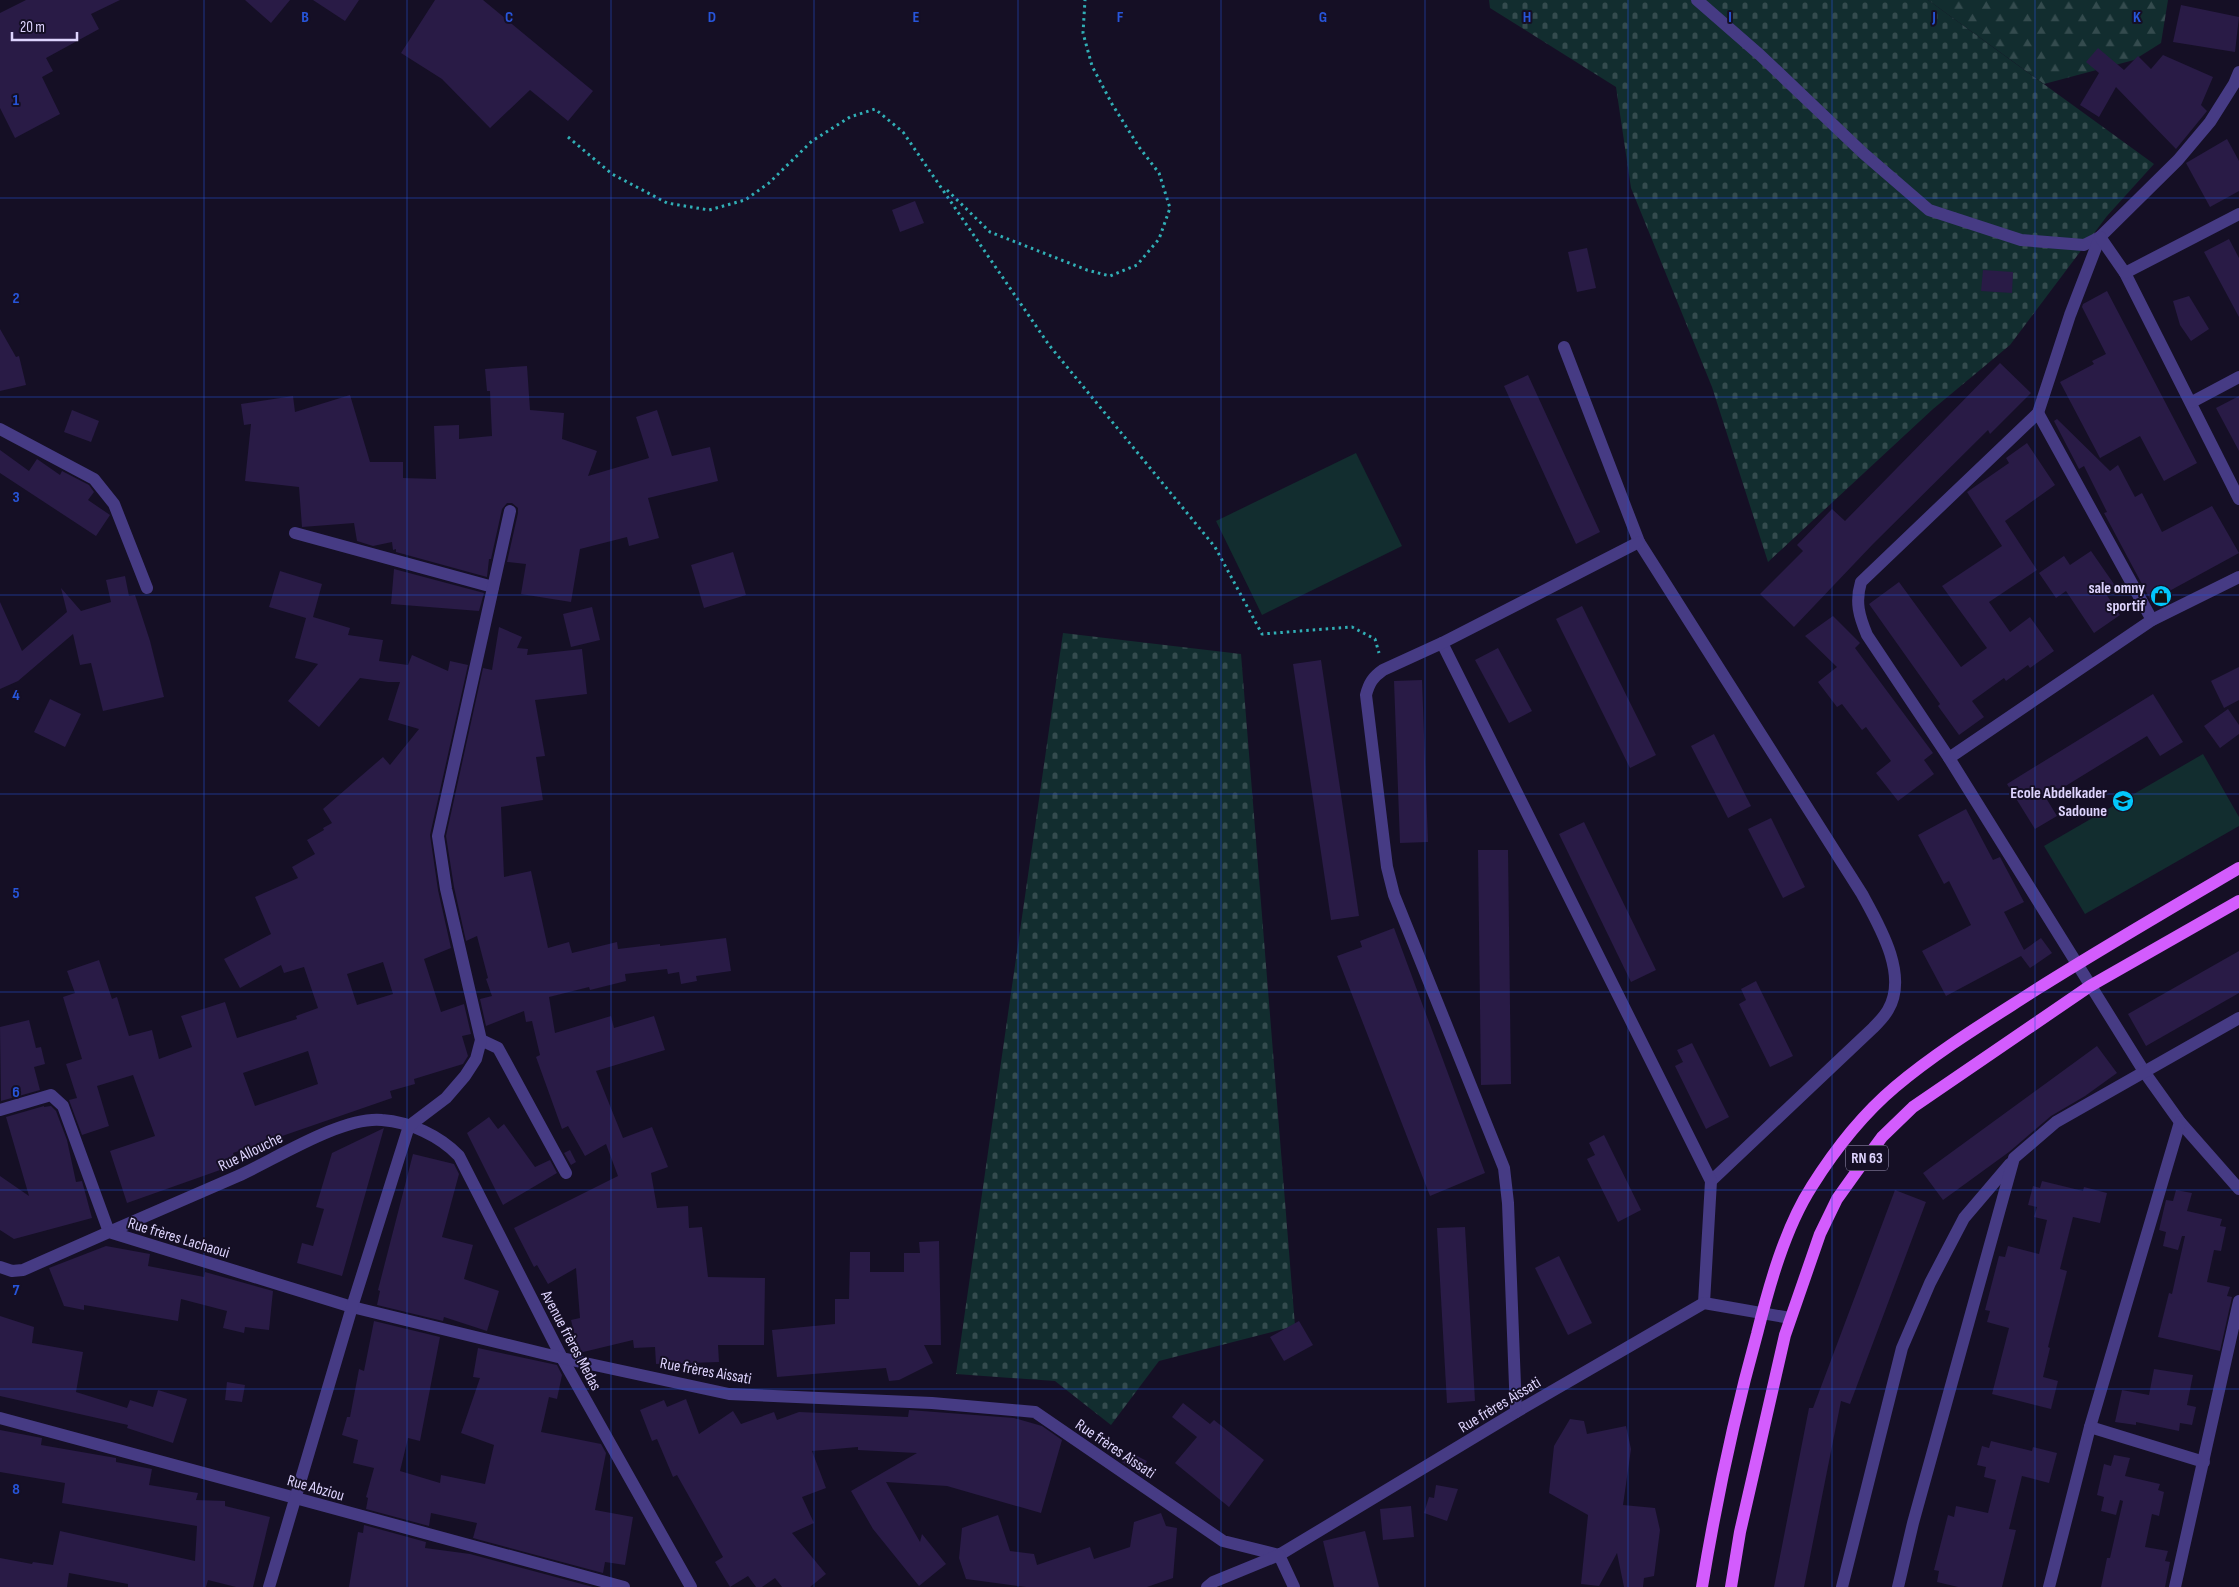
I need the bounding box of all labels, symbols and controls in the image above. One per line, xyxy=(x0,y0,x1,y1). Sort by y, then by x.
text: B xyxy=(301,8,309,27)
text: C xyxy=(505,8,513,27)
text: D xyxy=(708,8,716,27)
text: E xyxy=(913,8,920,27)
text: F xyxy=(1117,8,1124,27)
text: G xyxy=(1319,8,1327,27)
text: H xyxy=(1523,8,1531,27)
text: I xyxy=(1728,8,1732,27)
text: J xyxy=(1931,8,1936,27)
text: K xyxy=(2133,8,2141,27)
scale bar xyxy=(12,10,78,42)
text: 20 m xyxy=(20,18,45,37)
text: 1 xyxy=(13,91,20,110)
text: 2 xyxy=(12,289,20,308)
text: 3 xyxy=(12,488,20,507)
place label: sale omny sportif xyxy=(2088,579,2146,616)
shop icon: sale omny sportif xyxy=(2149,584,2173,608)
text: 4 xyxy=(12,686,20,705)
place label: Ecole Abdelkader Sadoune xyxy=(2010,784,2107,821)
school or university icon: Ecole Abdelkader Sadoune xyxy=(2111,789,2135,813)
text: 5 xyxy=(12,884,20,903)
text: 6 xyxy=(12,1083,20,1102)
street label: Rue Allouche xyxy=(215,1129,286,1176)
road number: RN 63 xyxy=(1846,1146,1888,1170)
street label: Rue frères Lachaoui xyxy=(125,1214,232,1263)
text: 7 xyxy=(13,1281,20,1300)
street label: Avenue frères Medas xyxy=(536,1287,605,1394)
street label: Rue frères Aissati xyxy=(658,1354,753,1389)
street label: Rue frères Aissati xyxy=(1455,1373,1544,1437)
street label: Rue frères Aissati xyxy=(1071,1415,1159,1483)
street label: Rue Abziou xyxy=(285,1471,346,1506)
text: 8 xyxy=(12,1480,20,1499)

